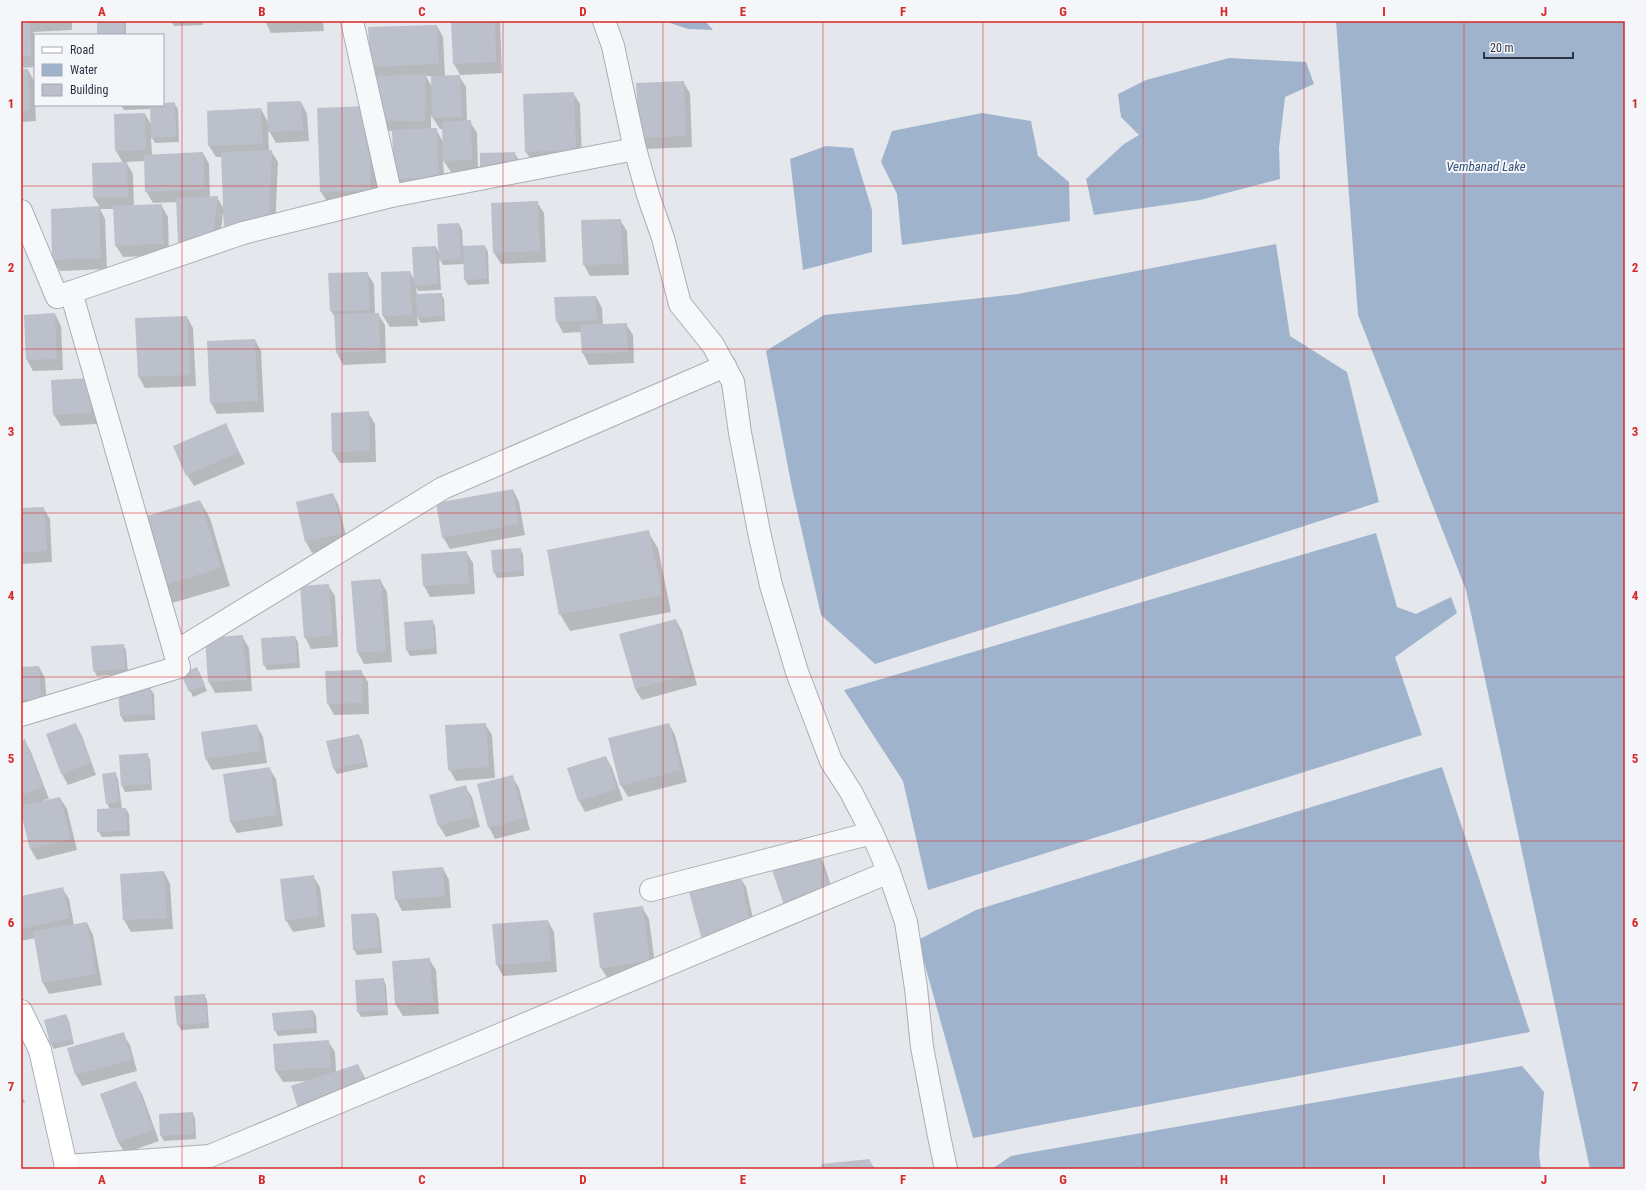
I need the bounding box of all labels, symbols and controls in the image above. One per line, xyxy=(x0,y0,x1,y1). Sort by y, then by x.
text: A xyxy=(98,4,106,19)
text: B xyxy=(258,4,266,19)
text: C xyxy=(418,4,426,19)
text: D xyxy=(579,4,587,19)
text: E xyxy=(740,4,747,19)
text: F xyxy=(900,4,906,19)
text: G xyxy=(1059,4,1067,19)
text: H xyxy=(1220,4,1228,19)
text: I xyxy=(1382,4,1386,19)
text: J xyxy=(1541,4,1547,19)
legend xyxy=(34,34,164,106)
scale bar xyxy=(1484,34,1573,60)
text: 20 m xyxy=(1490,41,1514,55)
text: Road xyxy=(70,43,94,57)
text: Water xyxy=(70,63,98,77)
text: Building xyxy=(70,83,108,97)
text: 1 xyxy=(8,96,14,111)
text: 1 xyxy=(1632,96,1638,111)
water label: Vembanad Lake xyxy=(1446,159,1526,174)
text: 2 xyxy=(8,260,15,275)
text: 2 xyxy=(1632,260,1639,275)
text: 3 xyxy=(8,424,14,439)
text: 3 xyxy=(1632,424,1638,439)
text: 4 xyxy=(8,588,15,603)
text: 4 xyxy=(1632,588,1639,603)
text: 5 xyxy=(8,751,15,766)
text: 5 xyxy=(1632,751,1639,766)
text: 6 xyxy=(8,915,15,930)
text: 6 xyxy=(1632,915,1639,930)
text: 7 xyxy=(8,1079,15,1094)
text: 7 xyxy=(1632,1079,1639,1094)
text: A xyxy=(98,1172,106,1187)
text: B xyxy=(258,1172,266,1187)
text: C xyxy=(418,1172,426,1187)
text: D xyxy=(579,1172,587,1187)
text: E xyxy=(740,1172,747,1187)
text: F xyxy=(900,1172,906,1187)
text: G xyxy=(1059,1172,1067,1187)
text: H xyxy=(1220,1172,1228,1187)
text: I xyxy=(1382,1172,1386,1187)
text: J xyxy=(1541,1172,1547,1187)

